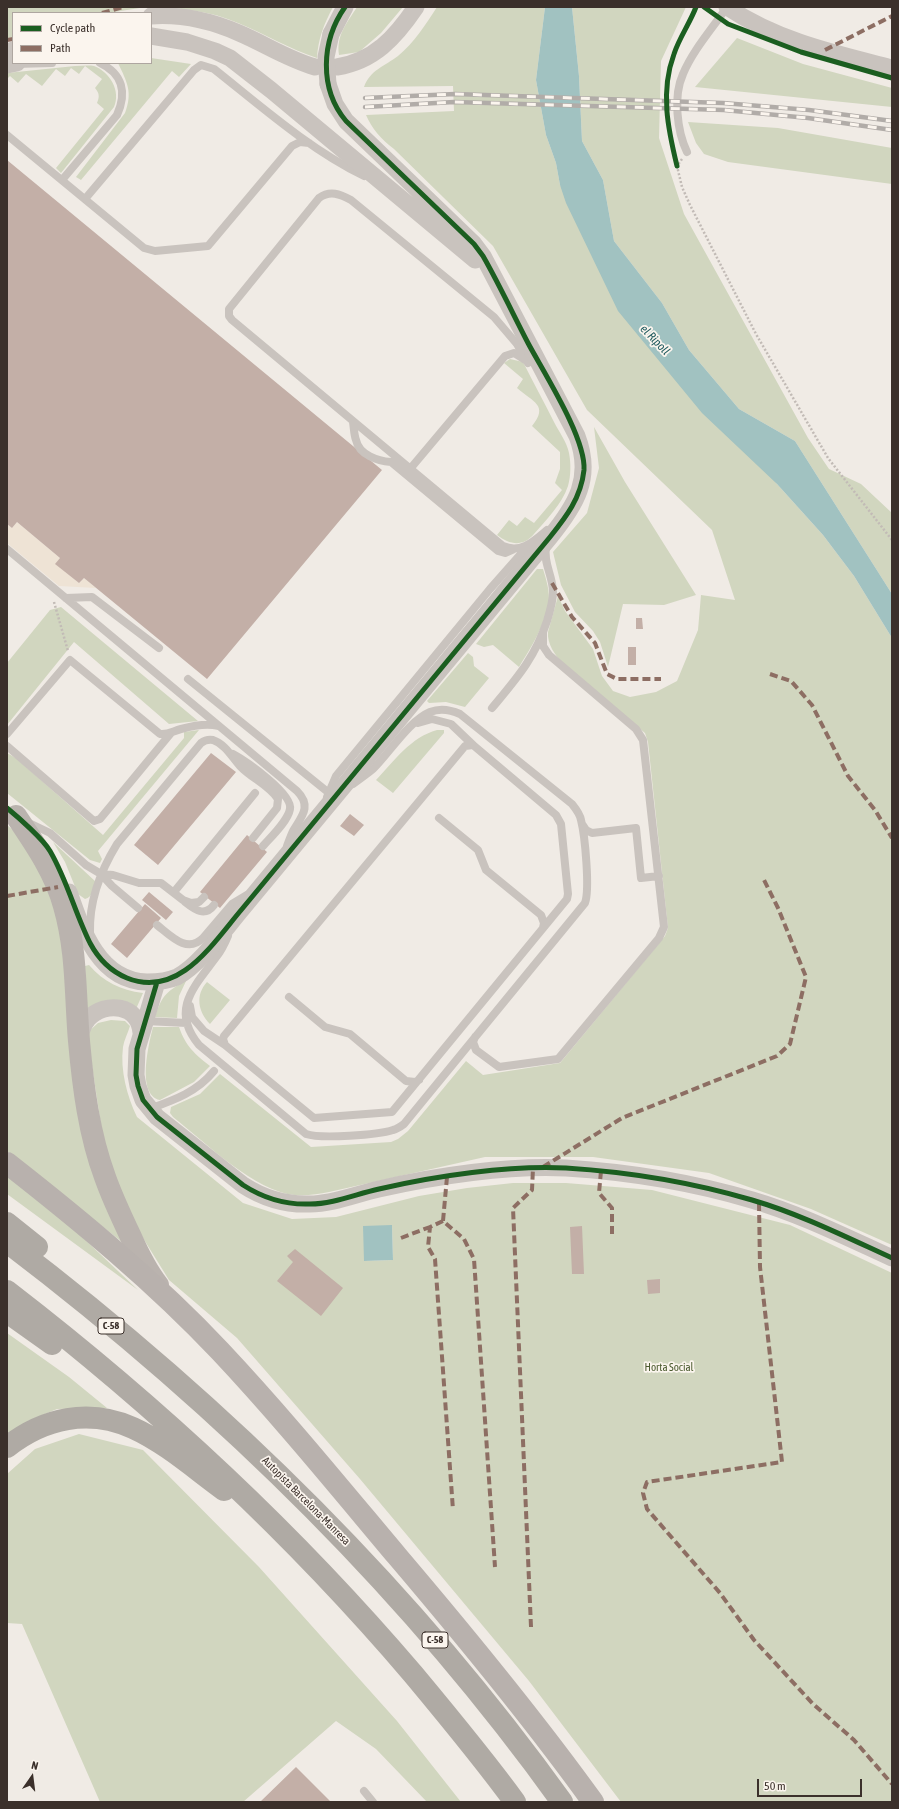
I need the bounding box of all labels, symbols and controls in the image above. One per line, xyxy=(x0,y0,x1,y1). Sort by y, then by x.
legend xyxy=(12,12,152,64)
text: Cycle path xyxy=(50,21,95,35)
text: Path xyxy=(50,41,71,55)
water label: el Ripoll xyxy=(637,322,673,358)
road number: C-58 xyxy=(98,1318,124,1334)
park label: Horta Social xyxy=(645,1361,693,1375)
street label: Autopista Barcelona-Manresa xyxy=(259,1454,353,1548)
road number: C-58 xyxy=(422,1632,448,1648)
north arrow xyxy=(12,1757,52,1797)
text: N xyxy=(30,1759,40,1772)
scale bar xyxy=(759,1771,864,1797)
text: 50 m xyxy=(764,1779,786,1793)

